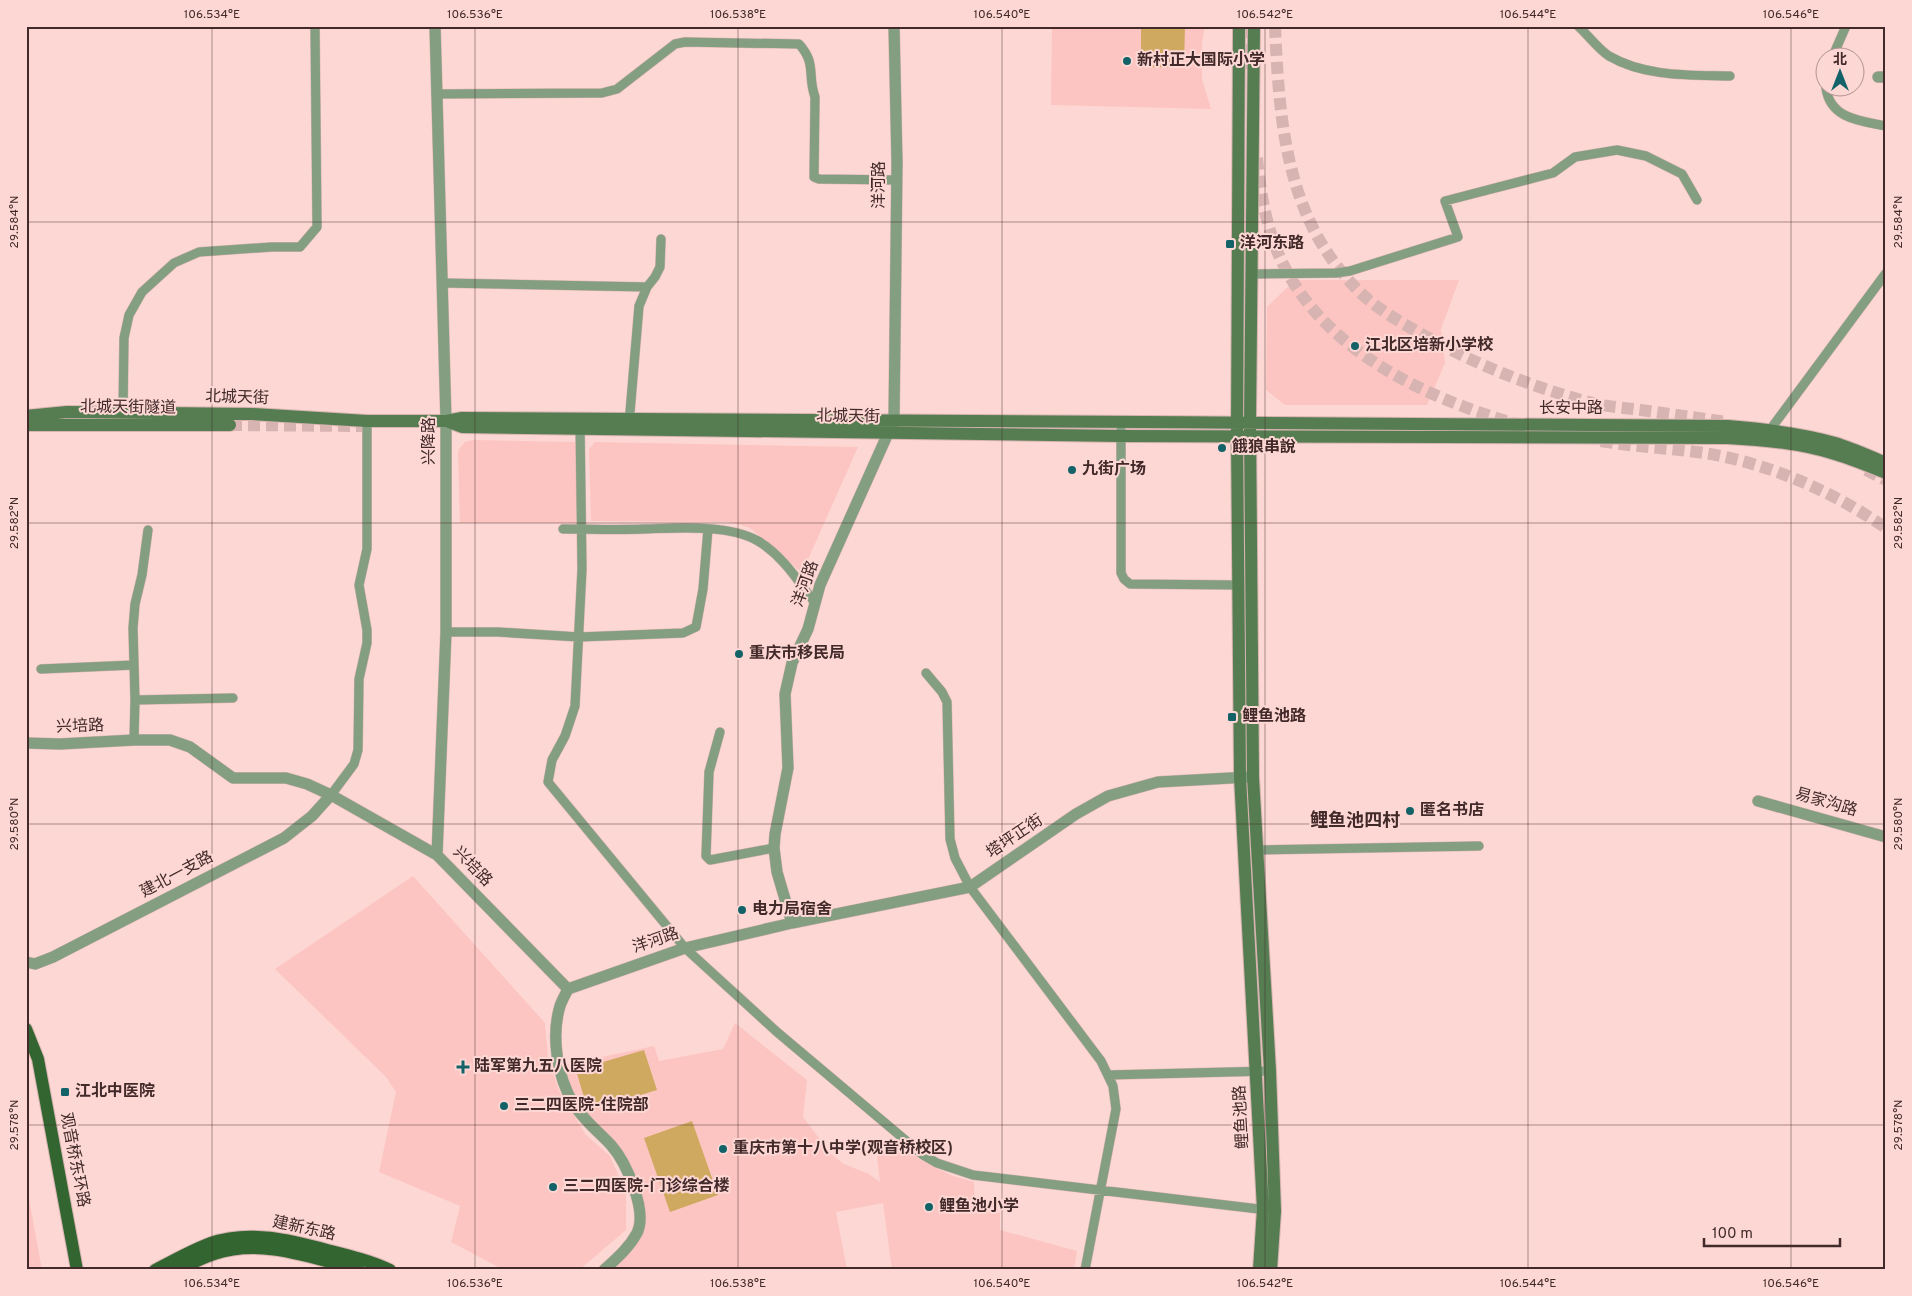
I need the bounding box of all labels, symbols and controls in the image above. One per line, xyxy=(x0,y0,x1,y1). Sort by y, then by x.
text: 106.534°E xyxy=(184,7,240,23)
text: 106.536°E xyxy=(447,7,503,23)
text: 106.538°E xyxy=(710,7,766,23)
text: 106.540°E xyxy=(974,7,1031,23)
text: 106.542°E xyxy=(1237,7,1293,23)
text: 106.544°E xyxy=(1500,7,1556,23)
text: 106.546°E xyxy=(1763,7,1819,23)
north arrow xyxy=(1814,48,1864,98)
place label: 新村正大国际小学 xyxy=(1137,50,1265,71)
text: 北 xyxy=(1833,52,1847,69)
marker: 新村正大国际小学 xyxy=(1121,55,1133,67)
street label: 洋河路 xyxy=(870,161,890,209)
text: 29.584°N xyxy=(7,196,23,248)
text: 29.584°N xyxy=(1891,196,1907,248)
place label: 洋河东路 xyxy=(1240,234,1304,254)
marker: 洋河东路 xyxy=(1224,238,1236,250)
place label: 江北区培新小学校 xyxy=(1365,335,1494,356)
marker: 江北区培新小学校 xyxy=(1349,340,1361,352)
street label: 北城天街 xyxy=(205,387,269,409)
street label: 北城天街隧道 xyxy=(80,397,176,419)
street label: 长安中路 xyxy=(1539,399,1603,419)
street label: 北城天街 xyxy=(816,406,880,428)
street label: 兴降路 xyxy=(420,417,440,465)
place label: 餓狼串說 xyxy=(1232,437,1296,458)
marker: 餓狼串說 xyxy=(1216,442,1228,454)
place label: 九街广场 xyxy=(1082,460,1146,480)
marker: 九街广场 xyxy=(1066,464,1078,476)
text: 29.582°N xyxy=(7,497,23,549)
text: 29.582°N xyxy=(1891,497,1907,549)
street label: 洋河路 xyxy=(788,558,824,610)
place label: 重庆市移民局 xyxy=(749,644,845,664)
marker: 重庆市移民局 xyxy=(733,648,745,660)
place label: 鲤鱼池路 xyxy=(1242,707,1306,727)
marker: 鲤鱼池路 xyxy=(1226,711,1238,723)
street label: 兴培路 xyxy=(56,716,104,738)
street label: 易家沟路 xyxy=(1792,785,1860,821)
text: 29.580°N xyxy=(7,798,23,850)
text: 29.580°N xyxy=(1891,798,1907,850)
place label: 匿名书店 xyxy=(1420,801,1484,821)
marker: 匿名书店 xyxy=(1404,805,1416,817)
district label: 鲤鱼池四村 xyxy=(1310,810,1400,833)
street label: 塔坪正街 xyxy=(983,811,1047,863)
street label: 兴培路 xyxy=(448,843,496,891)
street label: 建北一支路 xyxy=(137,847,217,903)
place label: 电力局宿舍 xyxy=(752,900,832,920)
marker: 电力局宿舍 xyxy=(736,904,748,916)
street label: 洋河路 xyxy=(630,924,682,958)
place label: 陆军第九五八医院 xyxy=(474,1057,602,1077)
marker: 陆军第九五八医院 xyxy=(456,1060,470,1074)
place label: 江北中医院 xyxy=(75,1082,155,1102)
street label: 鲤鱼池路 xyxy=(1230,1085,1254,1149)
marker: 江北中医院 xyxy=(59,1086,71,1098)
place label: 三二四医院-住院部 xyxy=(514,1096,649,1116)
text: 29.578°N xyxy=(7,1099,23,1151)
text: 29.578°N xyxy=(1891,1099,1907,1151)
marker: 三二四医院-住院部 xyxy=(498,1100,510,1112)
street label: 观音桥东环路 xyxy=(55,1111,93,1209)
place label: 重庆市第十八中学(观音桥校区) xyxy=(733,1138,953,1159)
marker: 重庆市第十八中学(观音桥校区) xyxy=(717,1143,729,1155)
place label: 三二四医院-门诊综合楼 xyxy=(563,1177,730,1197)
marker: 三二四医院-门诊综合楼 xyxy=(547,1181,559,1193)
place label: 鲤鱼池小学 xyxy=(939,1197,1019,1217)
marker: 鲤鱼池小学 xyxy=(923,1201,935,1213)
street label: 建新东路 xyxy=(271,1213,337,1245)
scale bar xyxy=(1704,1216,1841,1248)
text: 100 m xyxy=(1712,1225,1753,1244)
text: 106.534°E xyxy=(184,1276,240,1292)
text: 106.536°E xyxy=(447,1276,503,1292)
text: 106.538°E xyxy=(710,1276,766,1292)
text: 106.540°E xyxy=(974,1276,1031,1292)
text: 106.542°E xyxy=(1237,1276,1293,1292)
text: 106.544°E xyxy=(1500,1276,1556,1292)
text: 106.546°E xyxy=(1763,1276,1819,1292)

